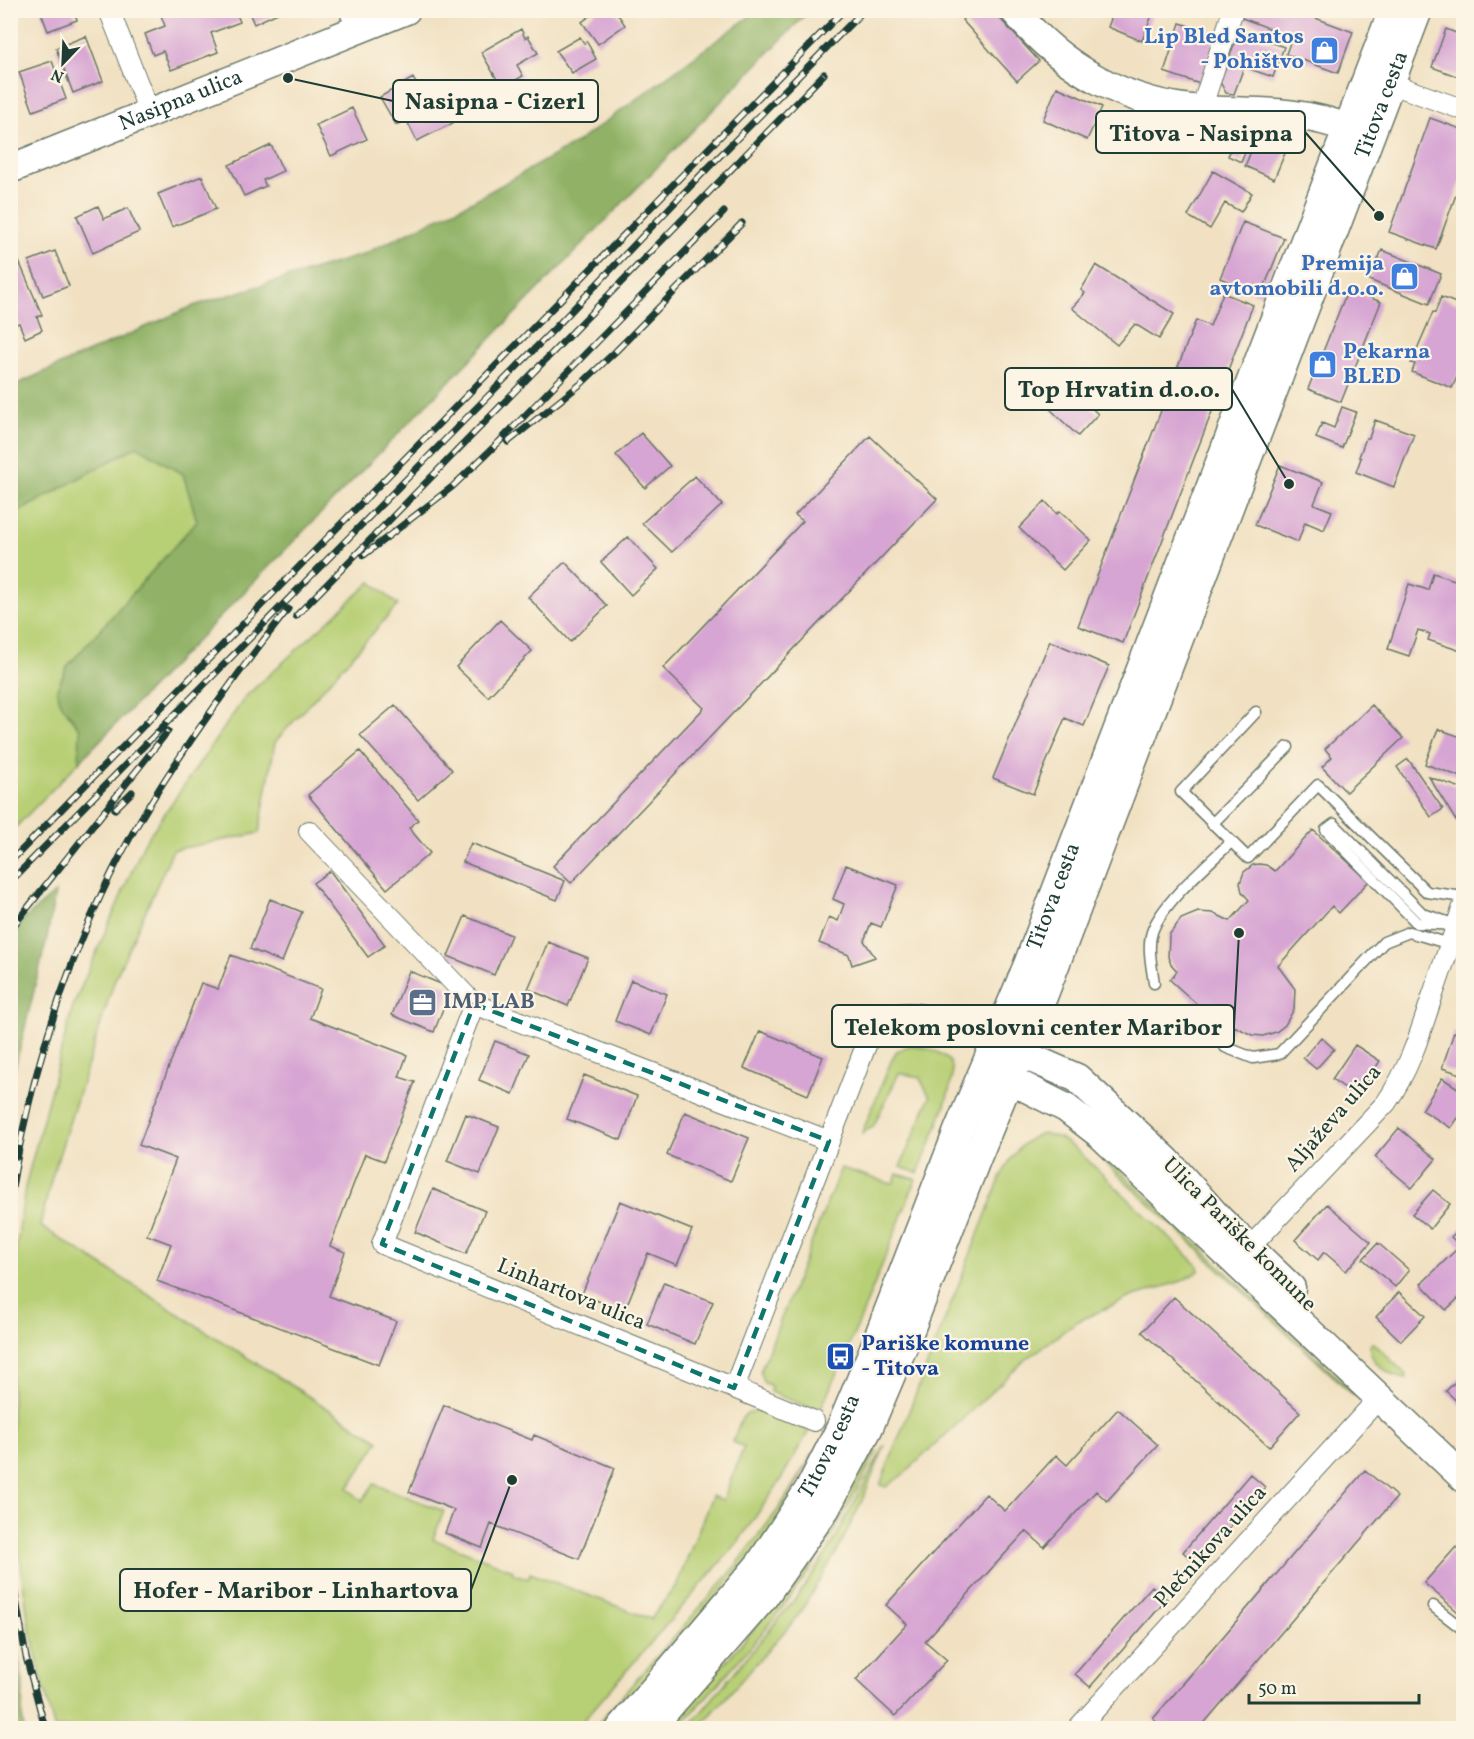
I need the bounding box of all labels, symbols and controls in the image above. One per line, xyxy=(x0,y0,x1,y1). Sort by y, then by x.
place label: Lip Bled Santos - Pohištvo xyxy=(1144,22,1304,78)
north arrow xyxy=(33,33,93,93)
shop icon: Lip Bled Santos - Pohištvo xyxy=(1309,34,1341,66)
street label: Titova cesta xyxy=(1347,47,1416,163)
text: N xyxy=(48,62,68,87)
street label: Nasipna ulica xyxy=(114,62,247,139)
callout: Nasipna - Cizerl xyxy=(393,80,598,122)
text: Nasipna - Cizerl xyxy=(405,86,585,120)
callout: Titova - Nasipna xyxy=(1096,111,1305,153)
text: Titova - Nasipna xyxy=(1109,118,1293,152)
place label: Premija avtomobili d.o.o. xyxy=(1209,249,1384,305)
shop icon: Premija avtomobili d.o.o. xyxy=(1389,261,1421,293)
place label: Pekarna BLED xyxy=(1343,337,1430,393)
shop icon: Pekarna BLED xyxy=(1306,349,1338,381)
callout: Top Hrvatin d.o.o. xyxy=(1005,368,1232,410)
text: Top Hrvatin d.o.o. xyxy=(1018,374,1220,408)
street label: Titova cesta xyxy=(1019,838,1089,955)
office icon: IMP LAB xyxy=(406,986,438,1018)
place label: IMP LAB xyxy=(443,987,535,1018)
callout: Telekom poslovni center Maribor xyxy=(832,1005,1234,1047)
text: Telekom poslovni center Maribor xyxy=(844,1012,1222,1046)
street label: Aljaževa ulica xyxy=(1278,1058,1390,1180)
street label: Ulica Pariške komune xyxy=(1155,1151,1323,1319)
street label: Linhartova ulica xyxy=(492,1251,650,1339)
place label: Pariške komune - Titova xyxy=(861,1329,1029,1385)
bus stop icon: Pariške komune - Titova xyxy=(824,1341,856,1373)
street label: Titova cesta xyxy=(791,1390,869,1505)
street label: Plečnikova ulica xyxy=(1147,1479,1275,1615)
callout: Hofer - Maribor - Linhartova xyxy=(120,1569,471,1611)
text: Hofer - Maribor - Linhartova xyxy=(133,1575,459,1609)
scale bar xyxy=(1249,1667,1418,1705)
text: 50 m xyxy=(1258,1677,1297,1702)

